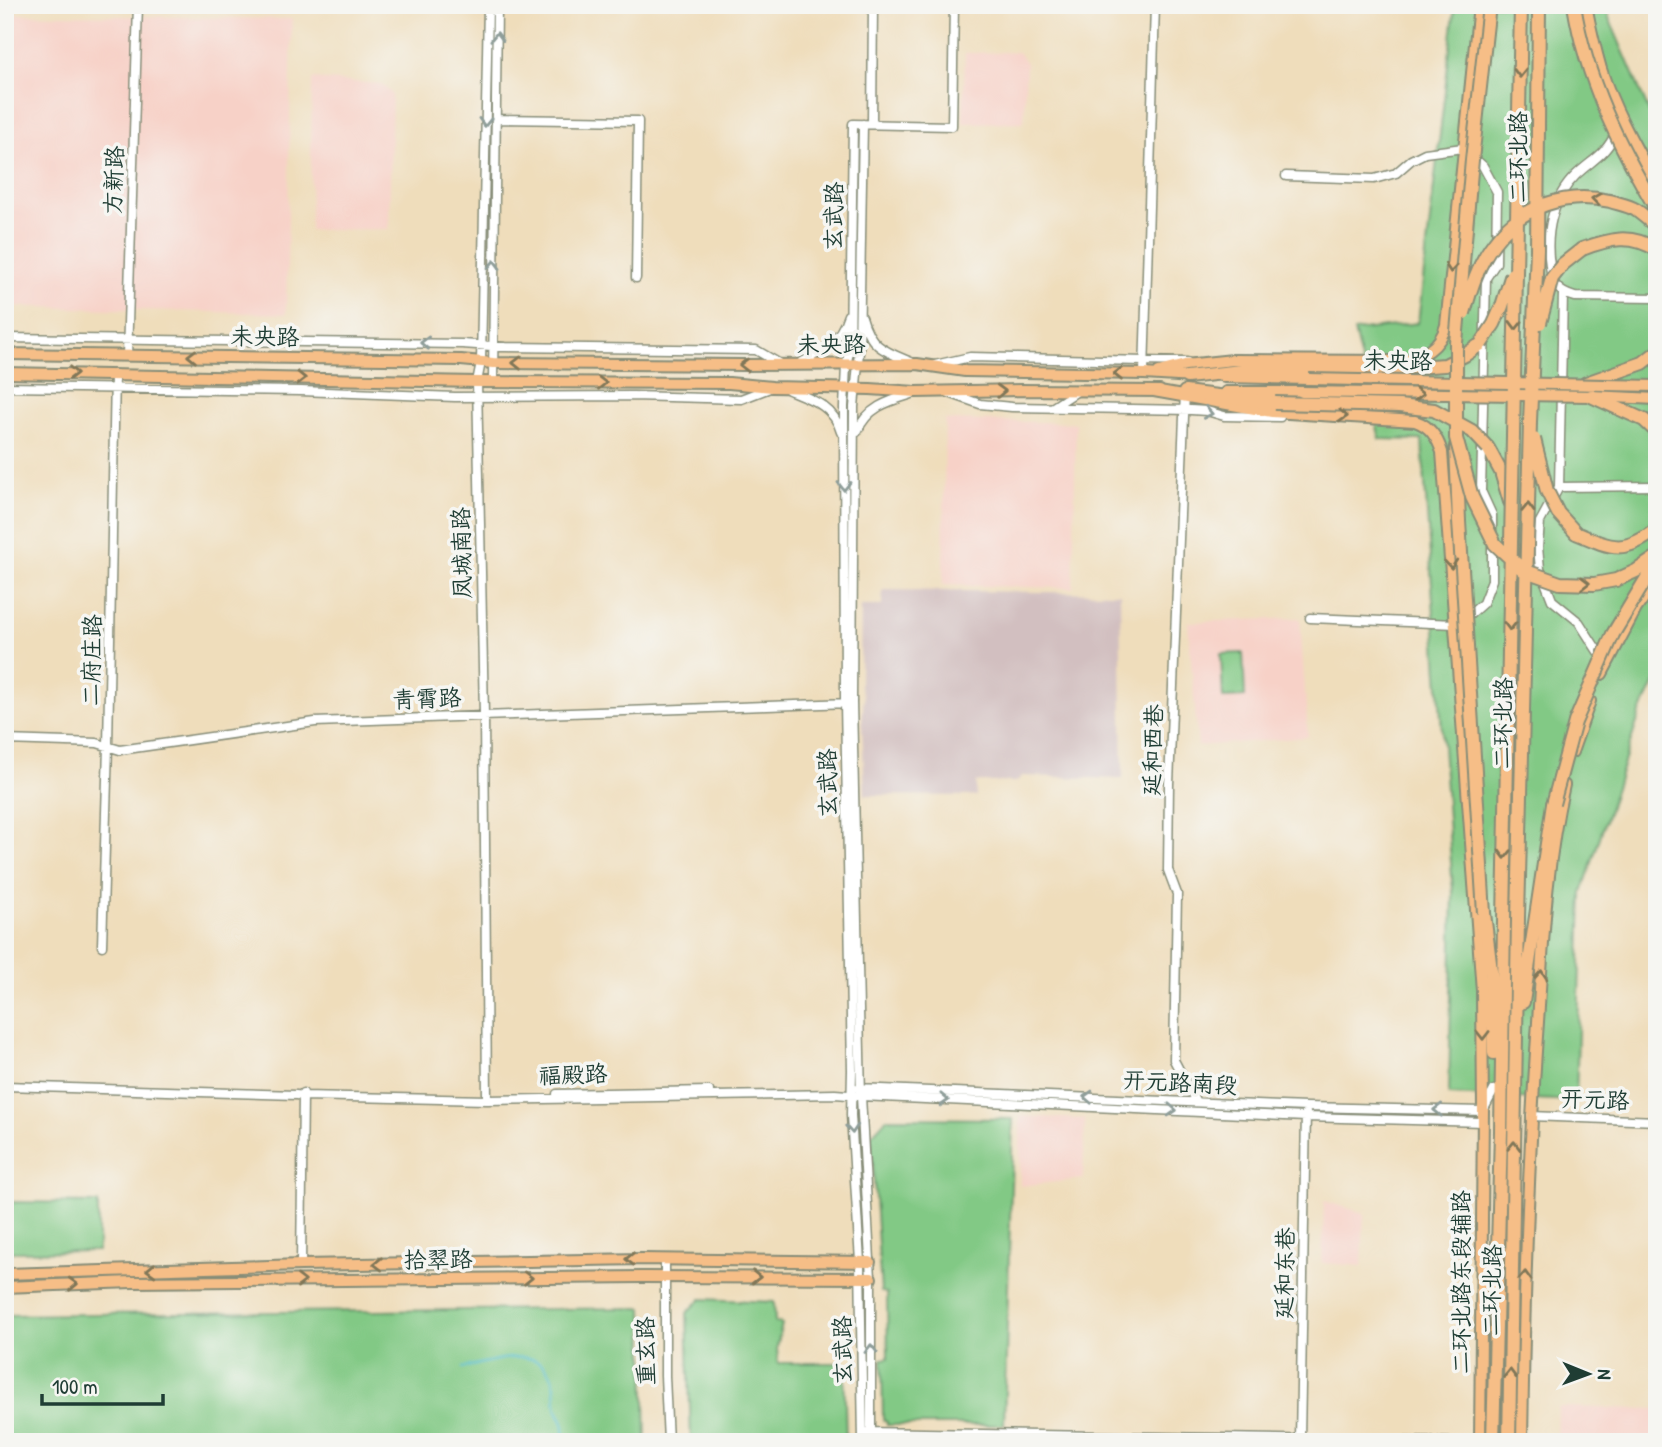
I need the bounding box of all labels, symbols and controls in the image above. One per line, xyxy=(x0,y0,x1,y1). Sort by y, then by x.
one-way arrow xyxy=(489,32,505,42)
one-way arrow xyxy=(1512,69,1528,79)
street label: 二环北路 xyxy=(1502,111,1533,203)
one-way arrow xyxy=(478,117,493,128)
street label: 方新路 xyxy=(96,145,130,215)
street label: 玄武路 xyxy=(817,181,849,251)
one-way arrow xyxy=(1590,192,1602,207)
one-way arrow xyxy=(486,259,502,269)
one-way arrow xyxy=(1444,263,1459,274)
street label: 未央路 xyxy=(230,320,300,352)
one-way arrow xyxy=(1508,321,1524,331)
street label: 未央路 xyxy=(796,328,866,360)
one-way arrow xyxy=(419,335,429,351)
street label: 未央路 xyxy=(1363,344,1433,376)
one-way arrow xyxy=(186,349,197,364)
one-way arrow xyxy=(511,355,522,371)
one-way arrow xyxy=(739,357,749,373)
one-way arrow xyxy=(68,366,79,381)
one-way arrow xyxy=(1113,366,1124,381)
one-way arrow xyxy=(296,370,307,386)
one-way arrow xyxy=(597,375,608,391)
one-way arrow xyxy=(995,383,1006,398)
one-way arrow xyxy=(1414,386,1425,402)
one-way arrow xyxy=(1202,404,1214,419)
one-way arrow xyxy=(1338,408,1349,423)
one-way arrow xyxy=(836,481,852,491)
one-way arrow xyxy=(1521,502,1536,513)
street label: 凤城南路 xyxy=(445,507,477,599)
one-way arrow xyxy=(1443,559,1458,570)
one-way arrow xyxy=(1580,575,1590,591)
street label: 二府庄路 xyxy=(75,614,107,706)
one-way arrow xyxy=(1503,621,1518,632)
street label: 二环北路 xyxy=(1486,677,1518,769)
street label: 青霄路 xyxy=(392,681,462,715)
street label: 延和西巷 xyxy=(1135,702,1169,797)
street label: 玄武路 xyxy=(811,748,843,818)
one-way arrow xyxy=(1498,849,1513,860)
one-way arrow xyxy=(1533,969,1548,980)
one-way arrow xyxy=(1475,1030,1490,1041)
street label: 福殿路 xyxy=(538,1057,608,1091)
street label: 开元路南段 xyxy=(1122,1064,1238,1100)
street label: 开元路 xyxy=(1560,1082,1630,1116)
one-way arrow xyxy=(1083,1089,1094,1104)
one-way arrow xyxy=(939,1092,950,1107)
one-way arrow xyxy=(1166,1102,1177,1117)
one-way arrow xyxy=(1432,1102,1443,1118)
one-way arrow xyxy=(844,1124,859,1135)
one-way arrow xyxy=(1506,1140,1521,1151)
street label: 二环北路东段辅路 xyxy=(1445,1190,1476,1374)
street label: 延和东巷 xyxy=(1268,1226,1300,1319)
street label: 拾翠路 xyxy=(403,1243,473,1275)
street label: 二环北路 xyxy=(1475,1244,1507,1336)
one-way arrow xyxy=(624,1251,635,1267)
one-way arrow xyxy=(372,1256,383,1272)
one-way arrow xyxy=(145,1262,156,1277)
one-way arrow xyxy=(751,1269,762,1285)
one-way arrow xyxy=(1518,1270,1533,1281)
one-way arrow xyxy=(523,1271,534,1286)
one-way arrow xyxy=(296,1273,307,1289)
one-way arrow xyxy=(68,1277,79,1292)
street label: 玄武路 xyxy=(826,1315,858,1385)
street label: 重玄路 xyxy=(629,1316,661,1386)
north arrow xyxy=(1554,1338,1624,1408)
one-way arrow xyxy=(863,1343,879,1354)
scale bar xyxy=(42,1363,163,1407)
one-way arrow xyxy=(1503,1368,1518,1379)
text: N xyxy=(1592,1369,1618,1380)
text: 100 m xyxy=(52,1372,98,1401)

